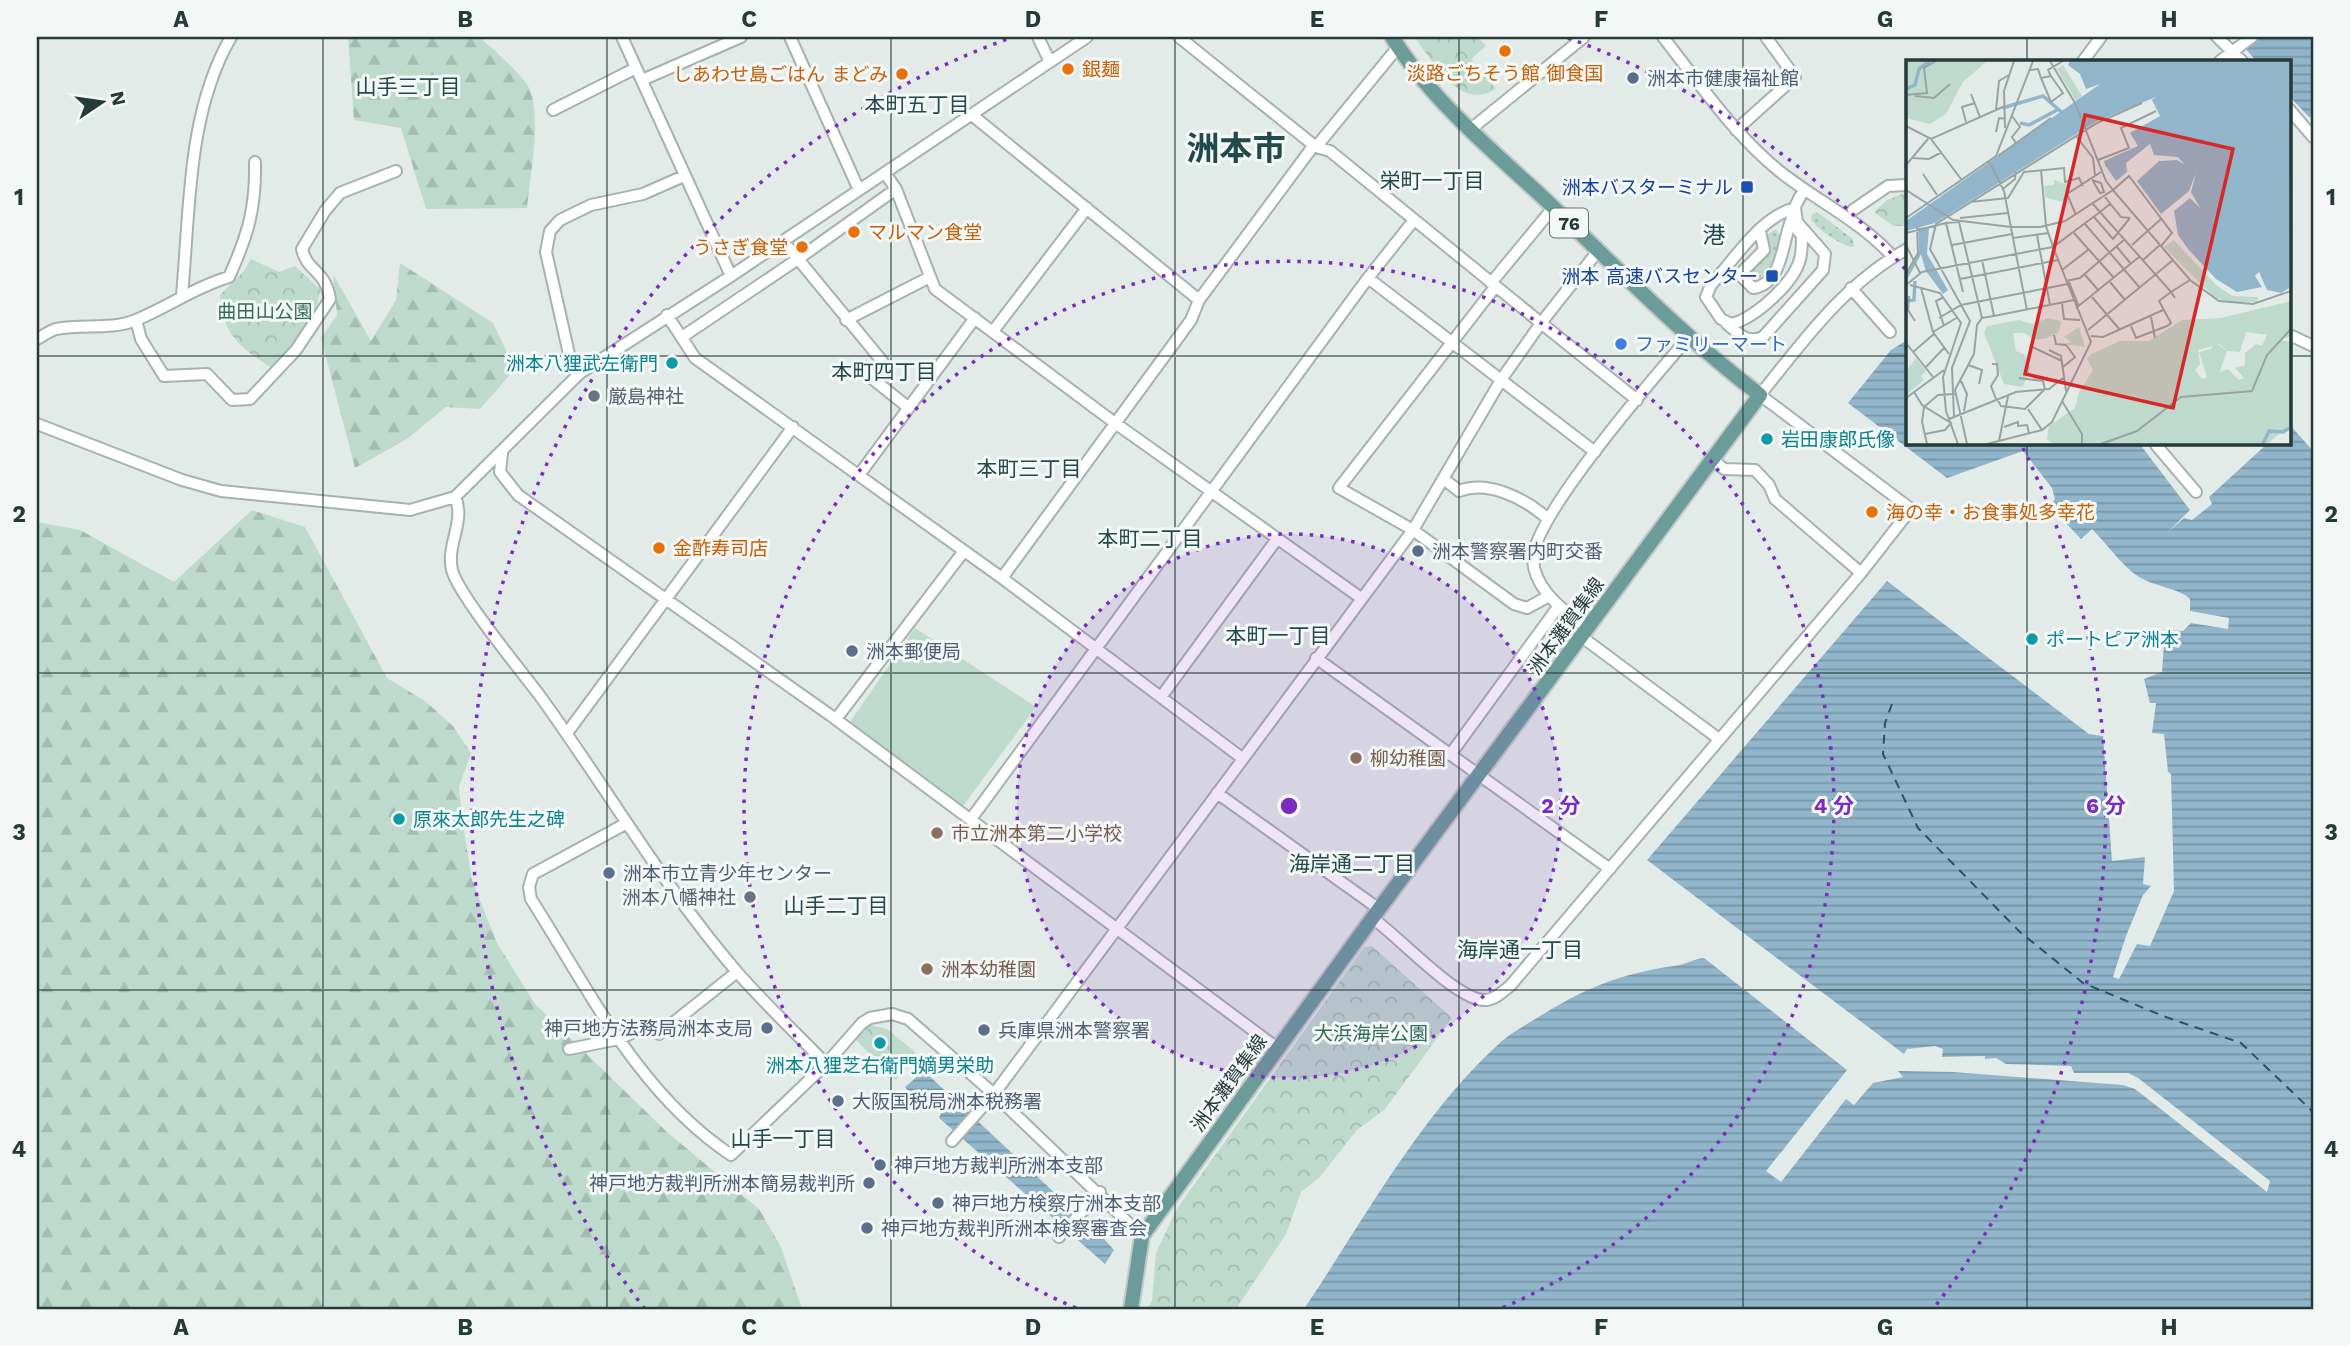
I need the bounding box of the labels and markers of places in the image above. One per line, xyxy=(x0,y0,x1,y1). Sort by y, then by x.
marker: 淡路ごちそう館 御食国 xyxy=(1497,43,1513,59)
place label: 銀麺 xyxy=(1082,58,1120,81)
marker: 銀麺 xyxy=(1060,61,1076,77)
place label: 淡路ごちそう館 御食国 xyxy=(1407,62,1603,85)
place label: しあわせ島ごはん まどみ xyxy=(673,63,888,86)
marker: しあわせ島ごはん まどみ xyxy=(894,66,910,82)
place label: 洲本市健康福祉館 xyxy=(1647,67,1799,90)
marker: 洲本市健康福祉館 xyxy=(1625,70,1641,86)
place label: 洲本バスターミナル xyxy=(1562,176,1733,199)
marker: 洲本バスターミナル xyxy=(1739,179,1755,195)
place label: マルマン食堂 xyxy=(868,221,982,244)
marker: マルマン食堂 xyxy=(846,224,862,240)
place label: うさぎ食堂 xyxy=(693,236,788,259)
marker: うさぎ食堂 xyxy=(794,239,810,255)
place label: 洲本 高速バスセンター xyxy=(1562,265,1758,288)
marker: 洲本 高速バスセンター xyxy=(1764,268,1780,284)
place label: ファミリーマート xyxy=(1635,333,1787,356)
marker: ファミリーマート xyxy=(1613,336,1629,352)
place label: 洲本八狸武左衛門 xyxy=(506,352,658,375)
marker: 洲本八狸武左衛門 xyxy=(664,355,680,371)
place label: 厳島神社 xyxy=(608,385,684,408)
marker: 厳島神社 xyxy=(586,388,602,404)
place label: 岩田康郎氏像 xyxy=(1781,428,1895,451)
marker: 岩田康郎氏像 xyxy=(1759,431,1775,447)
place label: 海の幸・お食事処多幸花 xyxy=(1886,501,2095,524)
marker: 海の幸・お食事処多幸花 xyxy=(1864,504,1880,520)
place label: 金酢寿司店 xyxy=(673,537,768,560)
marker: 金酢寿司店 xyxy=(651,540,667,556)
place label: 洲本警察署内町交番 xyxy=(1432,540,1603,563)
marker: 洲本警察署内町交番 xyxy=(1410,543,1426,559)
place label: ポートピア洲本 xyxy=(2046,628,2179,651)
marker: ポートピア洲本 xyxy=(2024,631,2040,647)
place label: 洲本郵便局 xyxy=(866,640,961,663)
marker: 洲本郵便局 xyxy=(844,643,860,659)
place label: 柳幼稚園 xyxy=(1370,747,1446,770)
marker: 柳幼稚園 xyxy=(1348,750,1364,766)
centre of rings xyxy=(1277,794,1301,818)
place label: 原來太郎先生之碑 xyxy=(413,808,565,831)
marker: 原來太郎先生之碑 xyxy=(391,811,407,827)
place label: 市立洲本第二小学校 xyxy=(951,822,1122,845)
marker: 市立洲本第二小学校 xyxy=(929,825,945,841)
place label: 洲本市立青少年センター xyxy=(623,862,832,885)
marker: 洲本市立青少年センター xyxy=(601,865,617,881)
place label: 洲本八幡神社 xyxy=(622,886,736,909)
marker: 洲本八幡神社 xyxy=(742,889,758,905)
place label: 洲本幼稚園 xyxy=(941,958,1036,981)
marker: 洲本幼稚園 xyxy=(919,961,935,977)
place label: 神戸地方法務局洲本支局 xyxy=(544,1017,753,1040)
place label: 兵庫県洲本警察署 xyxy=(998,1019,1150,1042)
marker: 神戸地方法務局洲本支局 xyxy=(759,1020,775,1036)
marker: 兵庫県洲本警察署 xyxy=(976,1022,992,1038)
marker: 洲本八狸芝右衛門嫡男栄助 xyxy=(872,1035,888,1051)
place label: 洲本八狸芝右衛門嫡男栄助 xyxy=(766,1054,994,1077)
place label: 大阪国税局洲本税務署 xyxy=(852,1090,1042,1113)
marker: 大阪国税局洲本税務署 xyxy=(830,1093,846,1109)
place label: 神戸地方裁判所洲本支部 xyxy=(894,1154,1103,1177)
marker: 神戸地方裁判所洲本支部 xyxy=(872,1157,888,1173)
place label: 神戸地方裁判所洲本簡易裁判所 xyxy=(589,1172,855,1195)
marker: 神戸地方裁判所洲本簡易裁判所 xyxy=(861,1175,877,1191)
place label: 神戸地方検察庁洲本支部 xyxy=(952,1192,1161,1215)
marker: 神戸地方検察庁洲本支部 xyxy=(930,1195,946,1211)
place label: 神戸地方裁判所洲本検察審査会 xyxy=(881,1217,1147,1240)
marker: 神戸地方裁判所洲本検察審査会 xyxy=(859,1220,875,1236)

